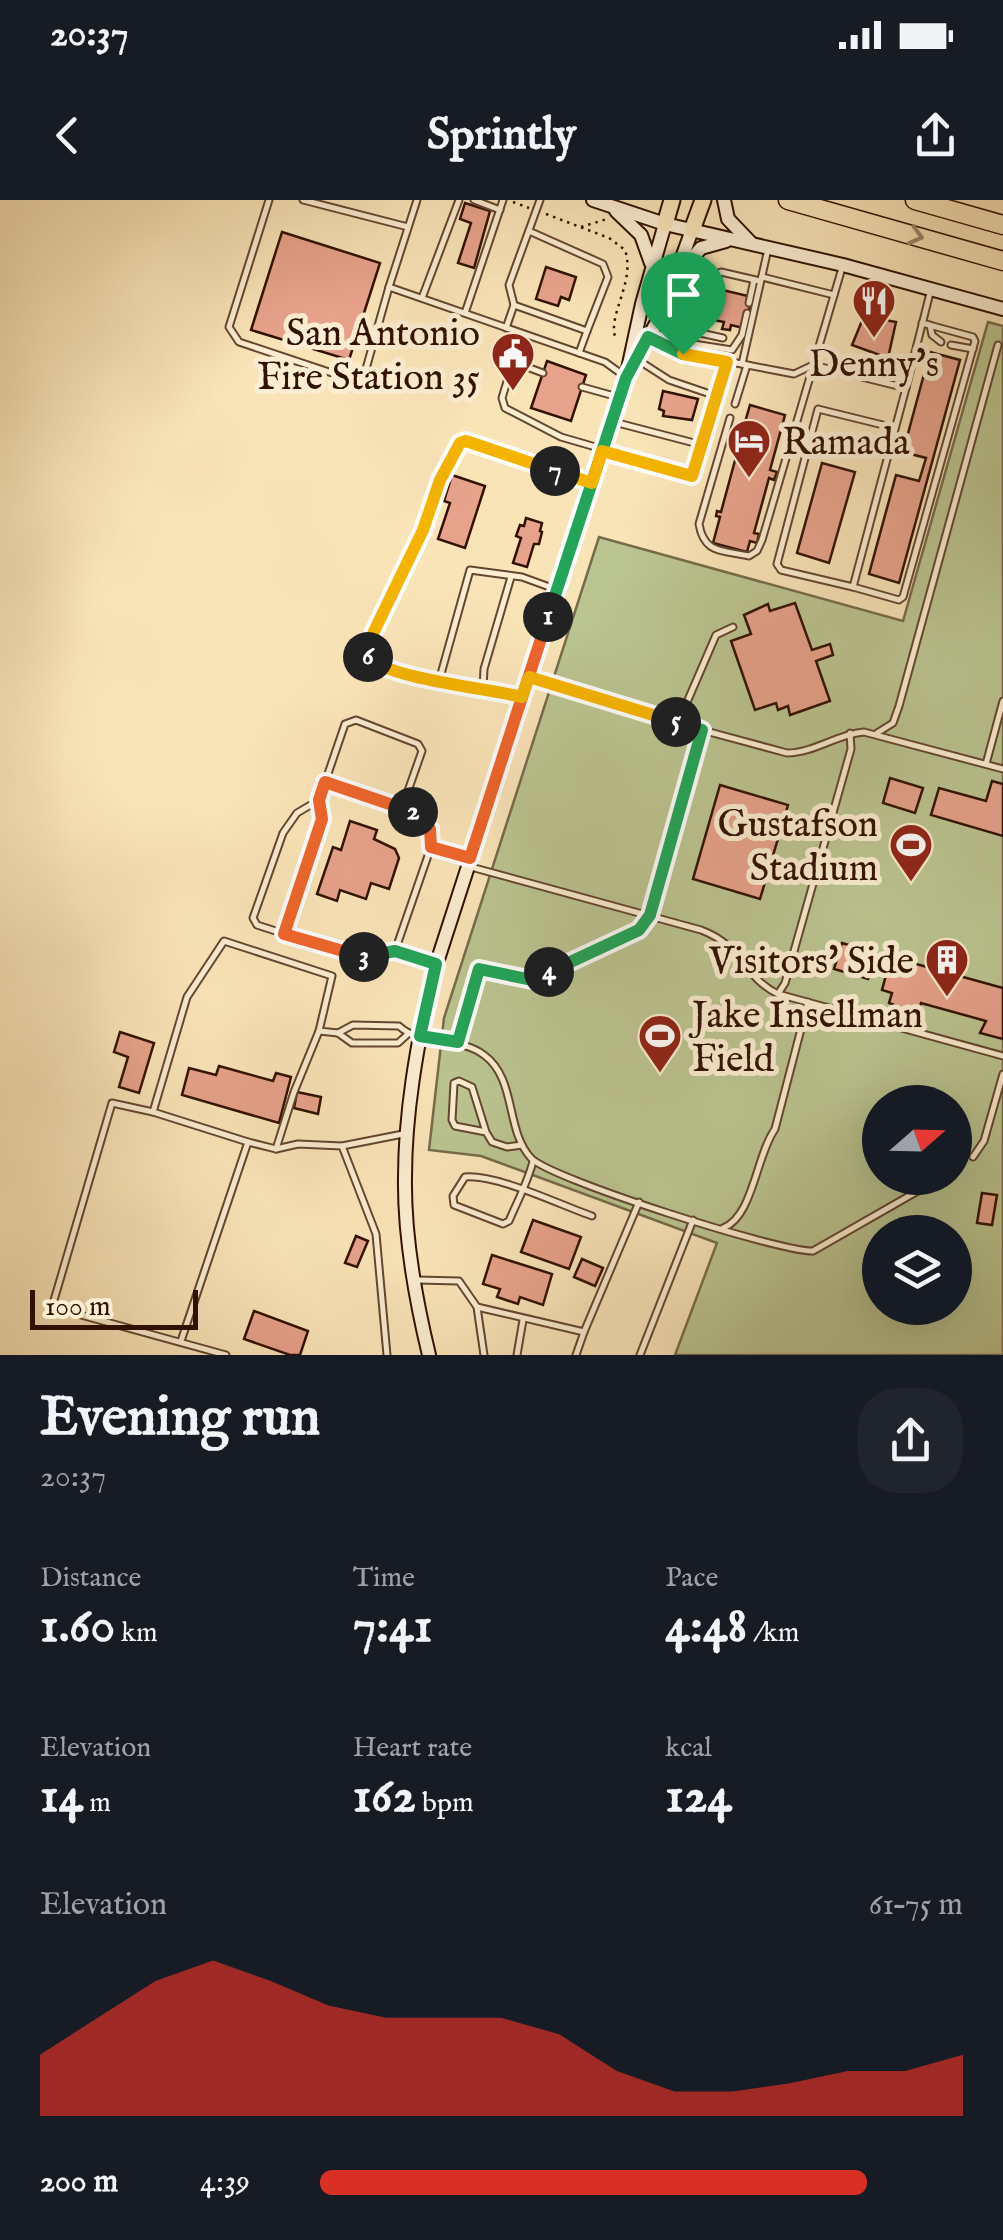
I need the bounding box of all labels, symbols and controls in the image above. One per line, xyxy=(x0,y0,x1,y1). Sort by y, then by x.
text: 20:37 xyxy=(50,11,129,59)
text: Sprintly xyxy=(427,107,576,164)
icon: back xyxy=(40,108,95,163)
icon: share xyxy=(908,108,963,163)
one-way arrow xyxy=(907,225,924,246)
pin xyxy=(641,252,726,355)
icon: arrive xyxy=(656,267,711,322)
restaurant icon: Denny's xyxy=(851,278,897,339)
place label: San Antonio Fire Station 35 xyxy=(257,311,480,403)
public building icon: San Antonio Fire Station 35 xyxy=(490,331,536,392)
place label: Denny's xyxy=(809,342,939,390)
hotel icon: Ramada xyxy=(726,418,772,479)
place label: Ramada xyxy=(782,420,910,468)
pin: 7 xyxy=(530,446,580,496)
text: 7 xyxy=(548,453,562,488)
pin: 1 xyxy=(523,592,573,642)
text: 1 xyxy=(543,599,553,634)
pin: 6 xyxy=(343,632,393,682)
text: 6 xyxy=(362,639,374,674)
pin: 5 xyxy=(651,697,701,747)
text: 5 xyxy=(671,704,681,739)
pin: 2 xyxy=(388,787,438,837)
text: 2 xyxy=(406,794,420,829)
place label: Gustafson Stadium xyxy=(718,802,878,894)
sports icon: Gustafson Stadium xyxy=(888,822,934,883)
pin: 3 xyxy=(339,932,389,982)
building icon: Visitors' Side xyxy=(924,937,970,998)
text: 3 xyxy=(359,939,369,974)
place label: Visitors' Side xyxy=(708,939,914,987)
pin: 4 xyxy=(524,947,574,997)
text: 4 xyxy=(542,954,556,989)
place label: Jake Insellman Field xyxy=(688,993,923,1085)
sports icon: Jake Insellman Field xyxy=(637,1013,683,1074)
north arrow xyxy=(862,1085,972,1195)
map controls xyxy=(862,1085,972,1325)
button: layers xyxy=(862,1215,972,1325)
scale bar xyxy=(30,1285,198,1330)
text: 100 m xyxy=(45,1290,111,1325)
text: Evening run xyxy=(40,1384,320,1454)
button: share xyxy=(858,1388,963,1493)
text: 20:37 xyxy=(40,1457,106,1498)
text: Distance xyxy=(40,1561,141,1596)
text: Time xyxy=(353,1561,415,1596)
text: Pace xyxy=(665,1561,718,1596)
text: 1.60 xyxy=(40,1596,115,1659)
text: 7:41 xyxy=(353,1596,432,1659)
text: 4:48 xyxy=(665,1596,747,1659)
text: km xyxy=(115,1616,158,1651)
text: /km xyxy=(747,1616,799,1651)
text: Elevation xyxy=(40,1731,151,1766)
text: Heart rate xyxy=(353,1731,472,1766)
text: kcal xyxy=(665,1731,712,1766)
text: 14 xyxy=(40,1766,83,1829)
text: 162 xyxy=(353,1766,416,1829)
text: 124 xyxy=(665,1766,732,1829)
text: m xyxy=(83,1786,111,1821)
text: bpm xyxy=(416,1786,474,1821)
text: Elevation xyxy=(40,1885,167,1926)
text: 61–75 m xyxy=(869,1885,963,1926)
text: 200 m xyxy=(40,2162,118,2203)
text: 4:39 xyxy=(200,2162,250,2203)

